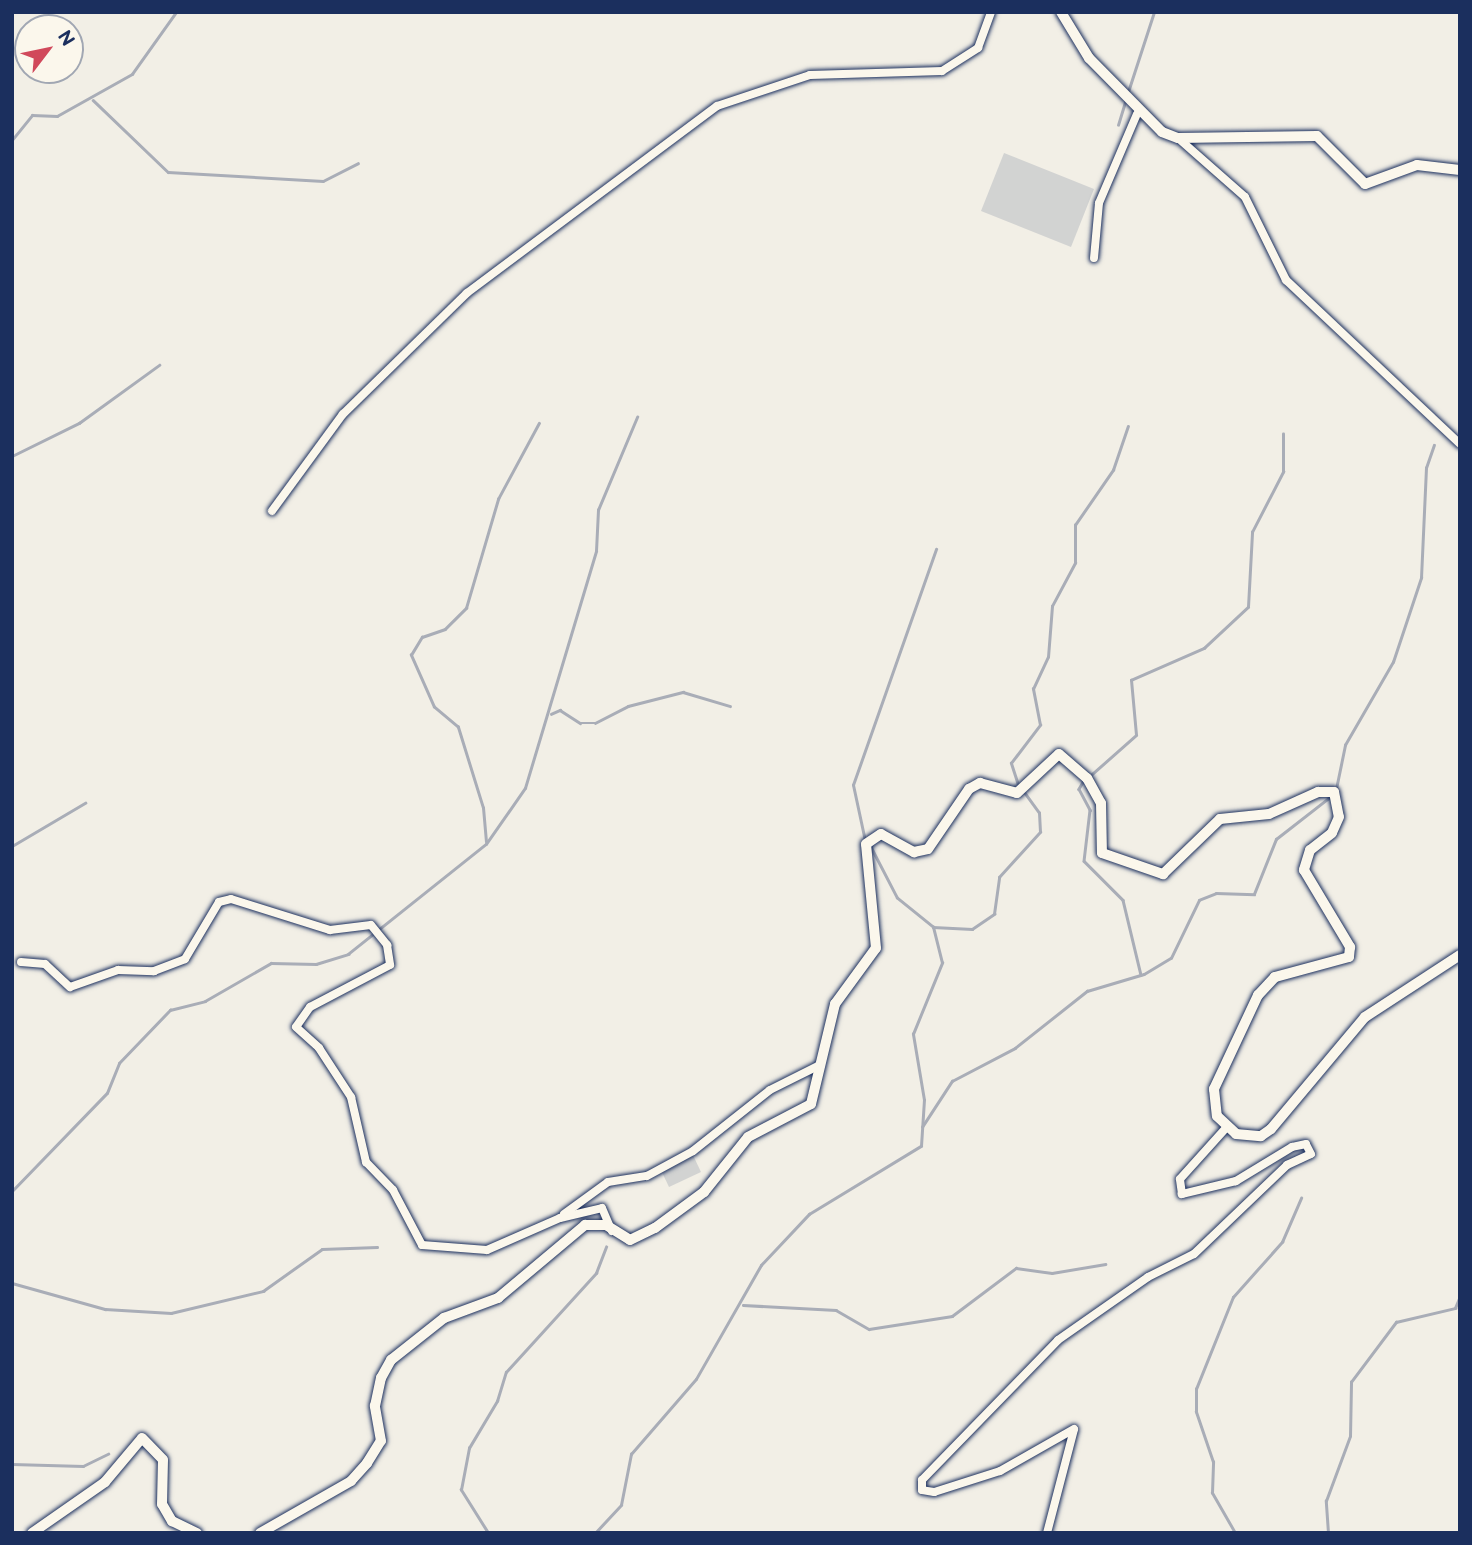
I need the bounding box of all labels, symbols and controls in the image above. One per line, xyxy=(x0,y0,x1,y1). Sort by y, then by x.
north arrow xyxy=(14,14,84,84)
text: N xyxy=(52,27,79,51)

